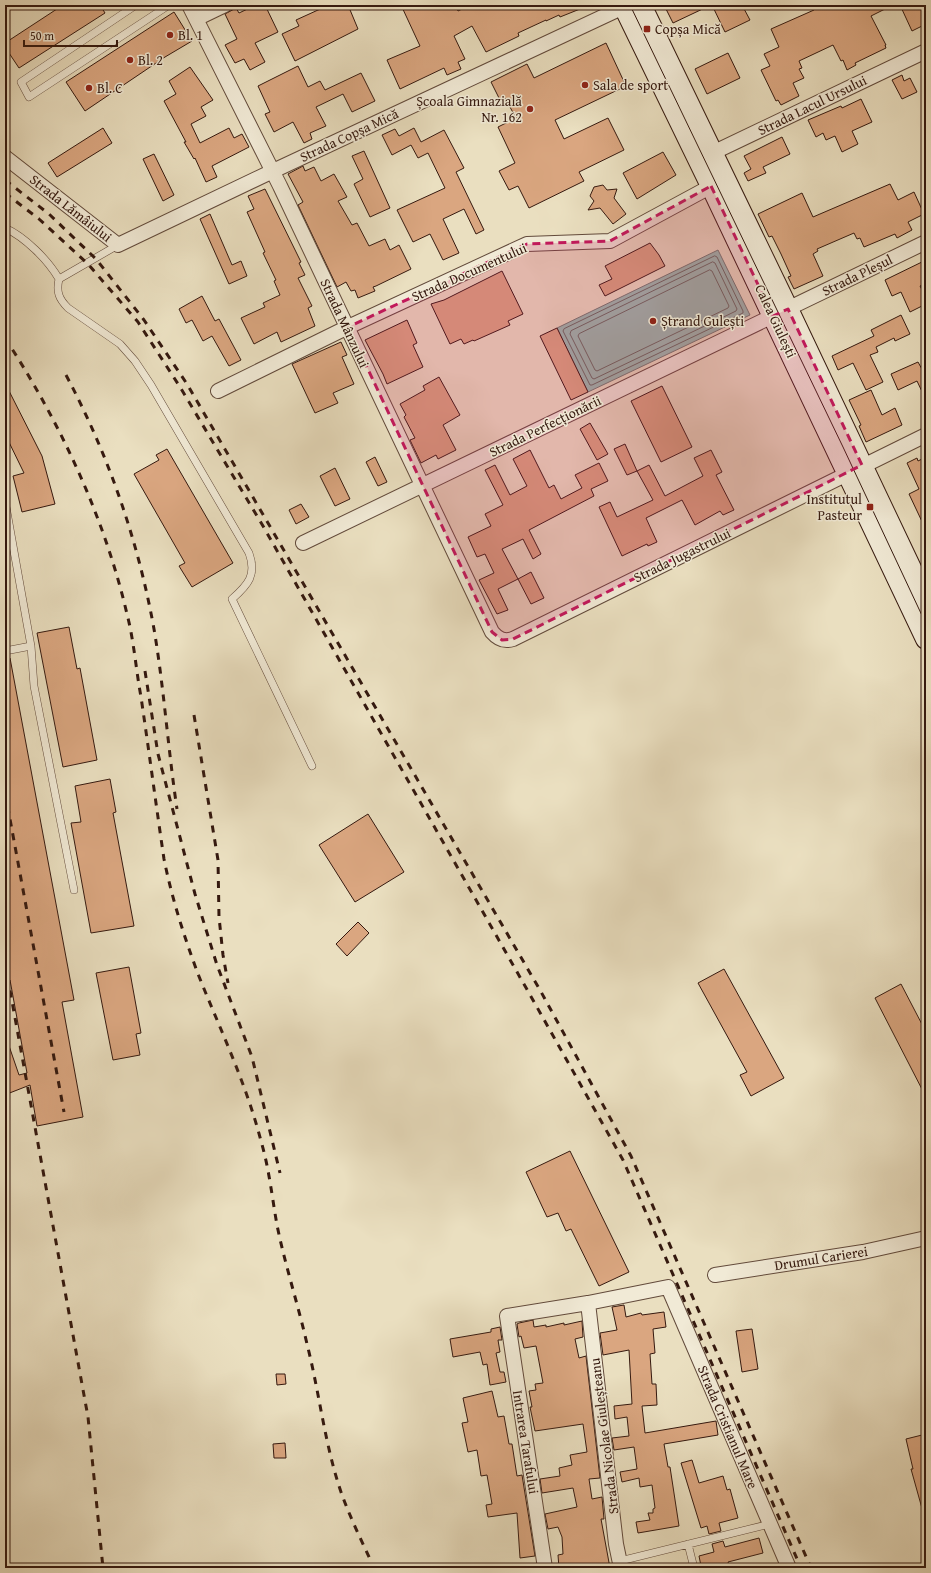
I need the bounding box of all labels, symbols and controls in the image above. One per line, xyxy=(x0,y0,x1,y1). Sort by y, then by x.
place label: Copșa Mică xyxy=(655,19,721,39)
scale bar xyxy=(24,22,117,48)
marker: Copșa Mică xyxy=(642,24,652,34)
place label: Bl. 1 xyxy=(178,25,203,45)
text: 50 m xyxy=(30,27,54,44)
marker: Bl. 1 xyxy=(165,30,175,40)
place label: Bl. 2 xyxy=(138,50,163,70)
marker: Bl. 2 xyxy=(125,55,135,65)
street label: Strada Lacul Ursului xyxy=(754,70,870,140)
place label: Sala de sport xyxy=(593,75,668,95)
place label: Bl. C xyxy=(97,78,123,98)
marker: Sala de sport xyxy=(580,80,590,90)
marker: Bl. C xyxy=(84,83,94,93)
place label: Școala Gimnazială Nr. 162 xyxy=(416,91,522,127)
street label: Strada Copșa Mică xyxy=(296,103,402,167)
marker: Școala Gimnazială Nr. 162 xyxy=(525,104,535,114)
street label: Strada Lămâiului xyxy=(26,169,116,247)
street label: Strada Documentului xyxy=(408,238,530,306)
street label: Strada Pleșul xyxy=(818,249,896,301)
street label: Strada Mânzului xyxy=(316,275,374,371)
street label: Calea Giulești xyxy=(750,281,802,361)
place label: Ștrand Gulești xyxy=(661,311,744,331)
marker: Ștrand Gulești xyxy=(648,316,658,326)
street label: Strada Perfecționării xyxy=(486,390,604,462)
place label: Institutul Pasteur xyxy=(806,489,862,525)
marker: Institutul Pasteur xyxy=(865,502,875,512)
street label: Strada Jugastrului xyxy=(630,523,734,587)
street label: Drumul Carierei xyxy=(773,1241,869,1275)
street label: Strada Nicolae Giuleșteanu xyxy=(584,1356,624,1515)
street label: Strada Cristianul Mare xyxy=(693,1362,763,1492)
street label: Intrarea Tarafului xyxy=(508,1389,544,1495)

